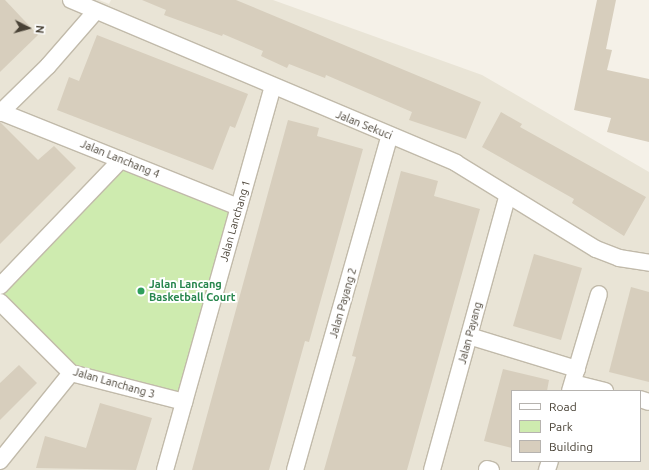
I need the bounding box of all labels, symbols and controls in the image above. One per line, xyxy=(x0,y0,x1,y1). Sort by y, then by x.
north arrow xyxy=(8,8,48,48)
text: N xyxy=(34,25,46,34)
street label: Jalan Sekuci xyxy=(334,108,394,142)
street label: Jalan Lanchang 4 xyxy=(78,137,162,181)
street label: Jalan Lanchang 1 xyxy=(217,179,253,263)
street label: Jalan Payang 2 xyxy=(327,266,359,340)
place label: Jalan Lancang Basketball Court xyxy=(149,278,235,304)
marker: Jalan Lancang Basketball Court xyxy=(136,286,146,296)
street label: Jalan Payang xyxy=(455,300,485,366)
street label: Jalan Lanchang 3 xyxy=(72,365,156,401)
legend xyxy=(511,390,641,462)
text: Road xyxy=(549,400,577,413)
text: Park xyxy=(549,420,573,433)
text: Building xyxy=(549,440,593,453)

